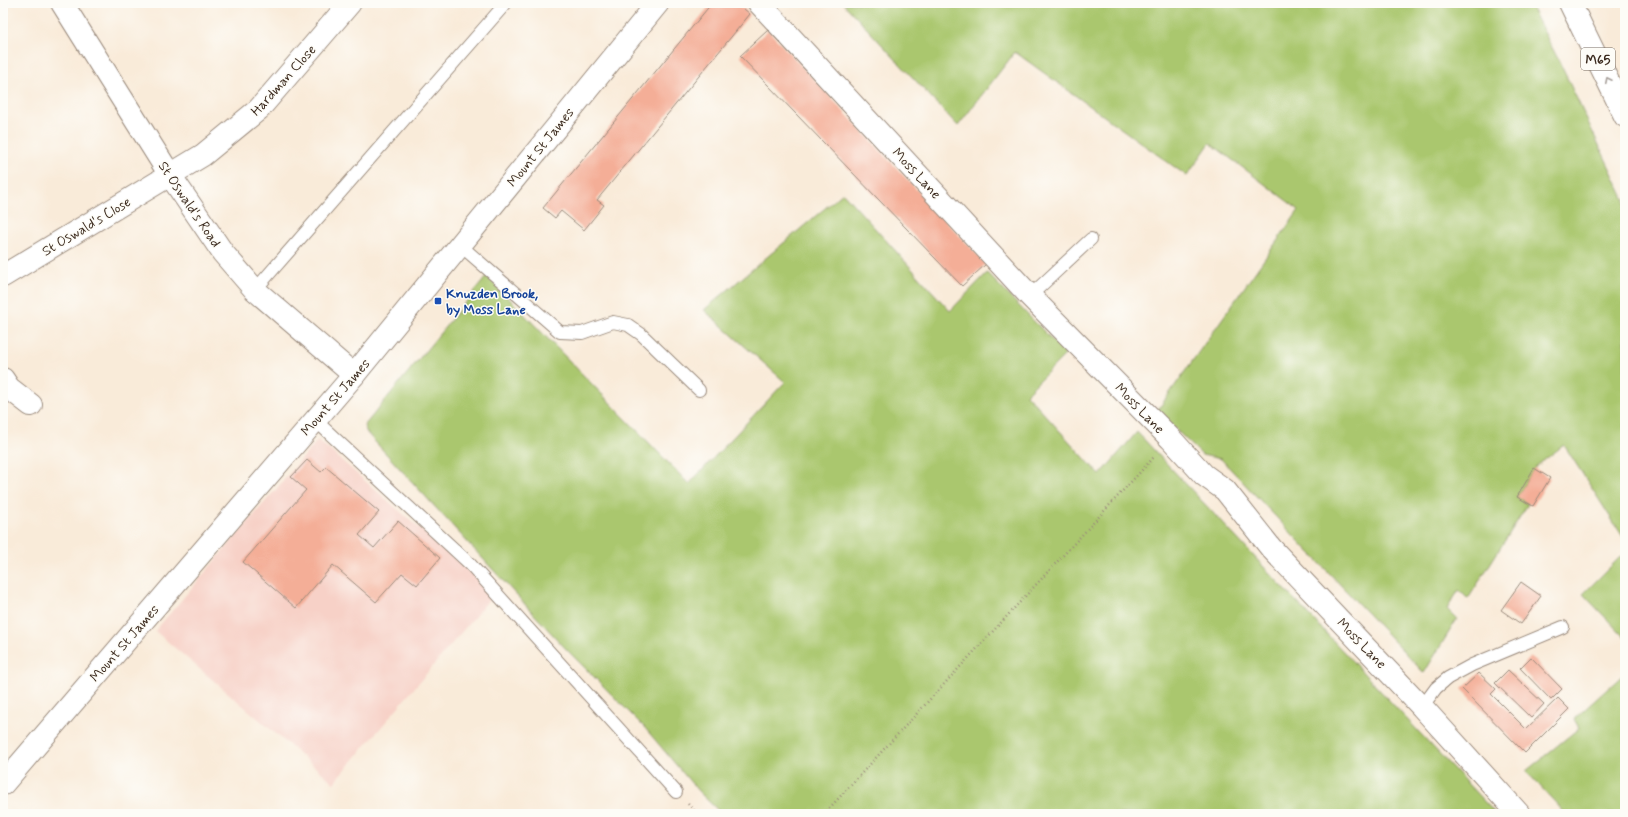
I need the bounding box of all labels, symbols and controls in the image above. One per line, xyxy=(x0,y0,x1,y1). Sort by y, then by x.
street label: Hardman Close xyxy=(247,41,320,120)
road number: M65 xyxy=(1581,48,1615,70)
one-way arrow xyxy=(1605,77,1613,85)
street label: Mount St James xyxy=(503,104,578,191)
street label: Moss Lane xyxy=(888,144,945,203)
street label: St Oswald's Road xyxy=(154,158,225,251)
street label: St Oswald's Close xyxy=(39,193,134,261)
place label: Knuzden Brook, by Moss Lane xyxy=(446,285,538,319)
marker: Knuzden Brook, by Moss Lane xyxy=(433,296,443,306)
street label: Mount St James xyxy=(297,355,374,440)
street label: Moss Lane xyxy=(1111,379,1168,438)
street label: Mount St James xyxy=(86,601,163,686)
street label: Moss Lane xyxy=(1333,614,1390,673)

